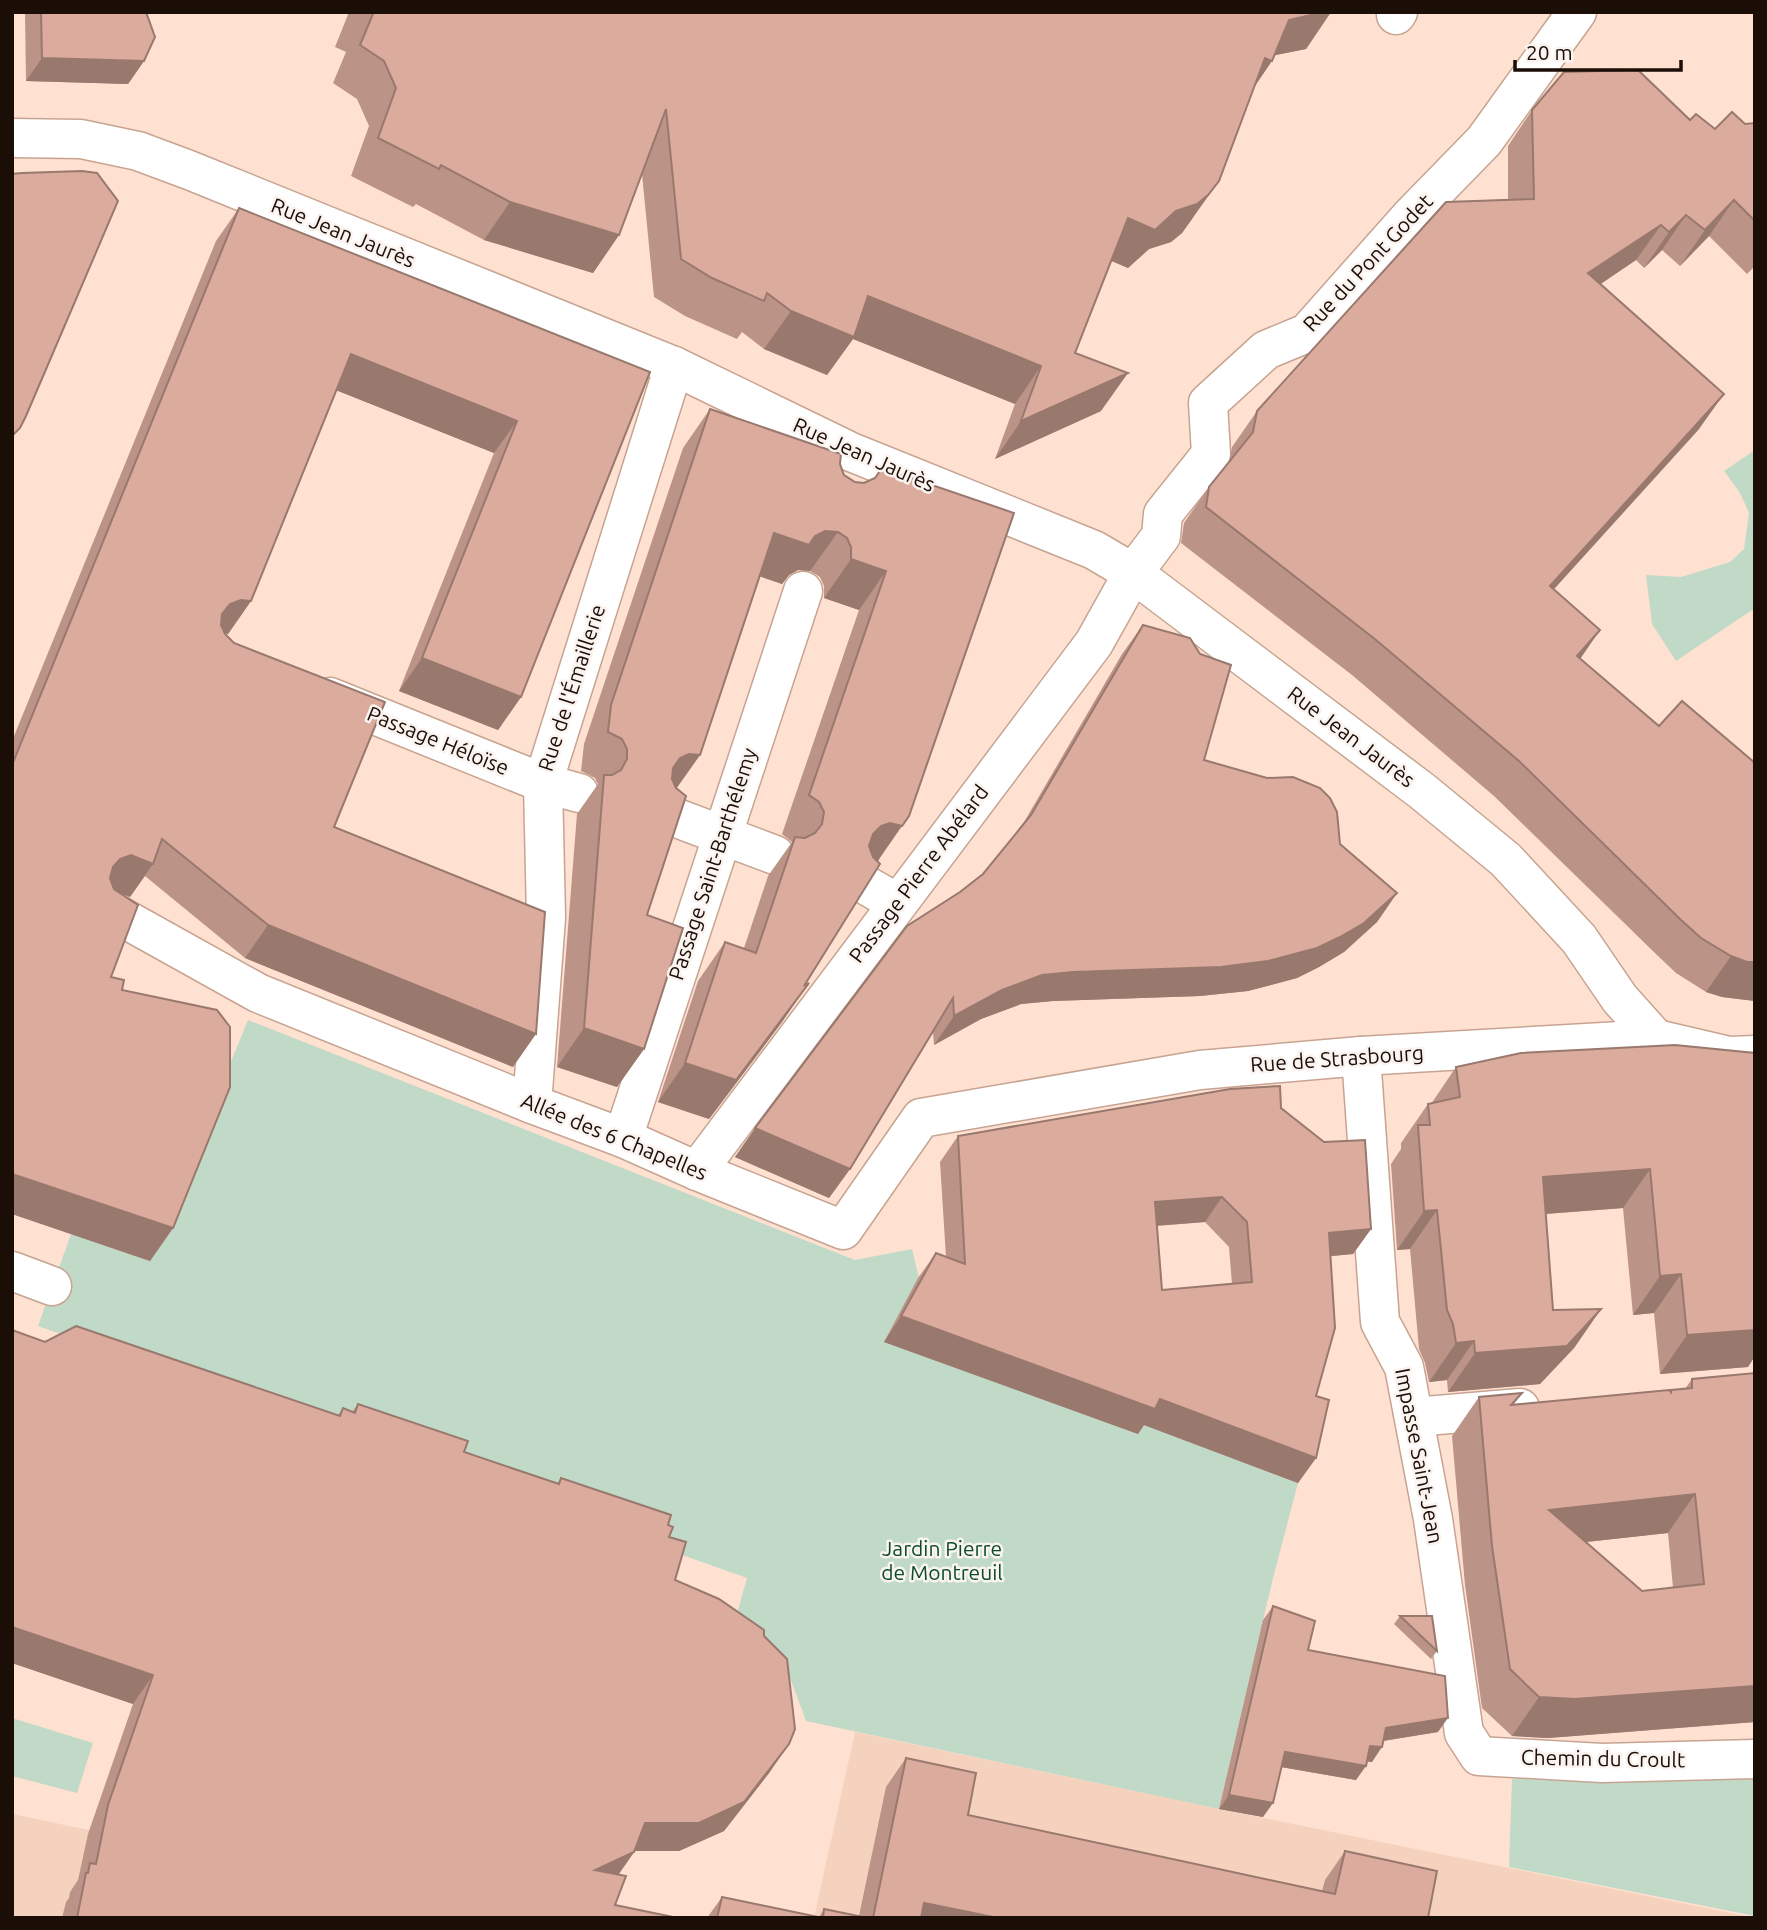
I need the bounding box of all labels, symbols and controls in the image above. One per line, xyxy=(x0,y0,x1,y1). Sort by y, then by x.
scale bar xyxy=(1515,28,1681,72)
text: 20 m xyxy=(1526,40,1573,64)
street label: Rue du Pont Godet xyxy=(1298,189,1437,336)
street label: Rue Jean Jaurès xyxy=(268,192,419,272)
street label: Rue Jean Jaurès xyxy=(790,412,939,496)
street label: Rue de l'Émaillerie xyxy=(533,601,609,774)
street label: Rue Jean Jaurès xyxy=(1283,681,1420,792)
street label: Passage Héloïse xyxy=(364,701,513,779)
street label: Passage Saint-Barthélemy xyxy=(663,745,761,983)
street label: Passage Pierre Abélard xyxy=(844,780,993,967)
street label: Rue de Strasbourg xyxy=(1249,1040,1424,1076)
street label: Allée des 6 Chapelles xyxy=(518,1088,711,1184)
street label: Impasse Saint-Jean xyxy=(1391,1366,1449,1546)
park label: Jardin Pierre de Montreuil xyxy=(881,1536,1003,1584)
street label: Chemin du Croult xyxy=(1521,1745,1685,1771)

